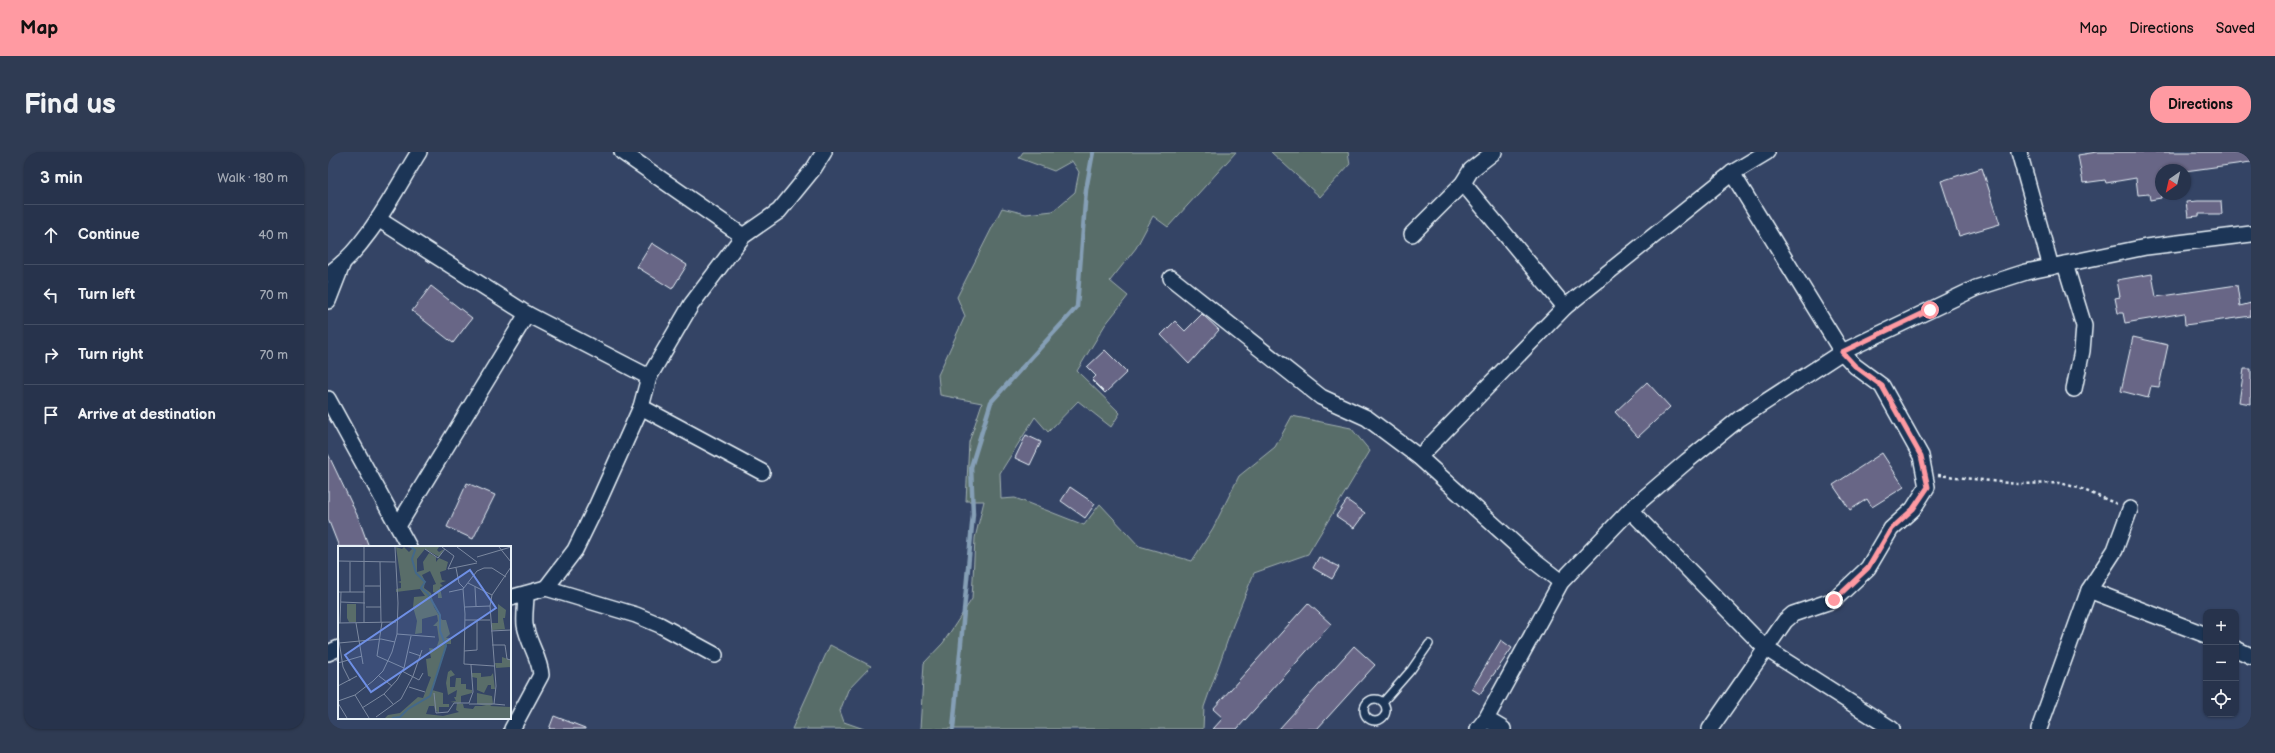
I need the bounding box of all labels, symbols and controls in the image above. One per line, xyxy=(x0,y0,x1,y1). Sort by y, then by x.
text: Map xyxy=(20,17,58,40)
text: Map xyxy=(2079,20,2107,37)
text: Directions xyxy=(2129,20,2194,37)
text: Saved xyxy=(2216,20,2255,37)
button: Directions xyxy=(2150,86,2251,123)
text: Find us xyxy=(24,88,116,121)
north arrow xyxy=(2155,164,2191,200)
text: 3 min xyxy=(40,168,83,188)
text: Walk · 180 m xyxy=(217,170,288,186)
icon: ahead xyxy=(40,224,62,246)
text: Continue xyxy=(78,225,140,244)
text: 40 m xyxy=(258,227,288,243)
icon: left xyxy=(40,284,62,306)
text: Turn left xyxy=(78,285,135,304)
text: 70 m xyxy=(260,287,288,303)
route start xyxy=(1921,301,1939,319)
icon: right xyxy=(40,344,62,366)
text: Turn right xyxy=(78,345,143,364)
text: 70 m xyxy=(260,347,288,363)
icon: arrive xyxy=(40,404,62,426)
text: Arrive at destination xyxy=(78,405,216,424)
inset map xyxy=(338,546,511,719)
route end xyxy=(1825,591,1843,609)
map controls xyxy=(2203,609,2239,717)
button: + xyxy=(2203,609,2239,645)
button: − xyxy=(2203,645,2239,681)
button: locate xyxy=(2203,681,2239,717)

